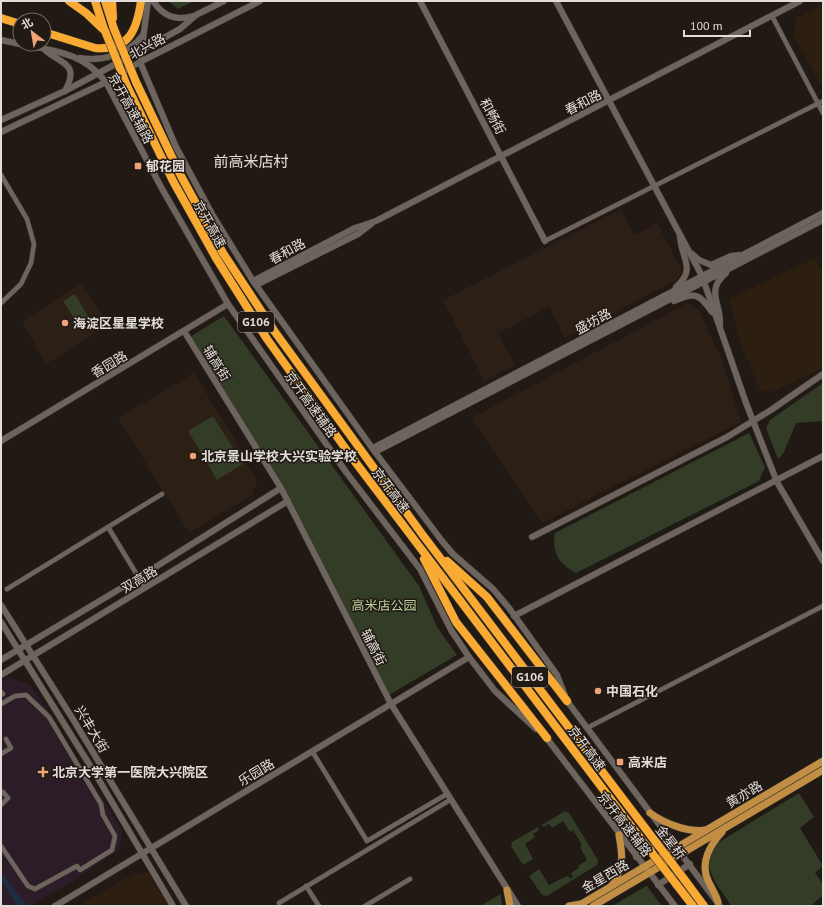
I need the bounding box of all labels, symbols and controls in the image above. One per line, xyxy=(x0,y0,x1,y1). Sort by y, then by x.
north arrow xyxy=(12,12,52,52)
scale bar xyxy=(684,12,750,38)
text: 北 xyxy=(19,15,35,32)
text: 100 m xyxy=(690,18,723,33)
street label: 北兴路 xyxy=(126,30,168,63)
street label: 京开高速辅路 xyxy=(104,70,157,146)
street label: 春和路 xyxy=(562,86,604,119)
street label: 和畅街 xyxy=(476,95,509,137)
district label: 前高米店村 xyxy=(213,152,289,171)
place label: 郁花园 xyxy=(146,158,185,175)
marker: 郁花园 xyxy=(133,161,143,171)
street label: 京开高速 xyxy=(190,197,230,251)
street label: 春和路 xyxy=(266,235,308,268)
street label: 盛坊路 xyxy=(572,305,614,338)
road number: G106 xyxy=(238,312,274,332)
place label: 海淀区星星学校 xyxy=(73,315,164,332)
marker: 海淀区星星学校 xyxy=(60,318,70,328)
street label: 辅高街 xyxy=(199,342,234,384)
street label: 香园路 xyxy=(88,347,130,382)
street label: 京开高速辅路 xyxy=(281,368,340,441)
place label: 北京景山学校大兴实验学校 xyxy=(201,448,357,465)
marker: 北京景山学校大兴实验学校 xyxy=(188,451,198,461)
street label: 京开高速 xyxy=(368,464,413,516)
street label: 双高路 xyxy=(118,562,160,597)
park label: 高米店公园 xyxy=(351,597,417,614)
street label: 辅高街 xyxy=(357,626,390,668)
road number: G106 xyxy=(512,667,548,687)
place label: 中国石化 xyxy=(606,683,658,700)
marker: 中国石化 xyxy=(593,686,603,696)
street label: 兴丰大街 xyxy=(71,703,112,756)
street label: 京开高速 xyxy=(564,722,609,774)
place label: 高米店 xyxy=(628,754,667,771)
street label: 乐园路 xyxy=(235,755,277,790)
marker: 高米店 xyxy=(615,757,625,767)
place label: 北京大学第一医院大兴院区 xyxy=(52,764,208,781)
marker: 北京大学第一医院大兴院区 xyxy=(37,766,49,778)
street label: 黄亦路 xyxy=(723,777,765,812)
street label: 京开高速辅路 xyxy=(594,788,655,860)
street label: 金星桥 xyxy=(652,822,689,863)
street label: 金星西路 xyxy=(578,856,632,897)

